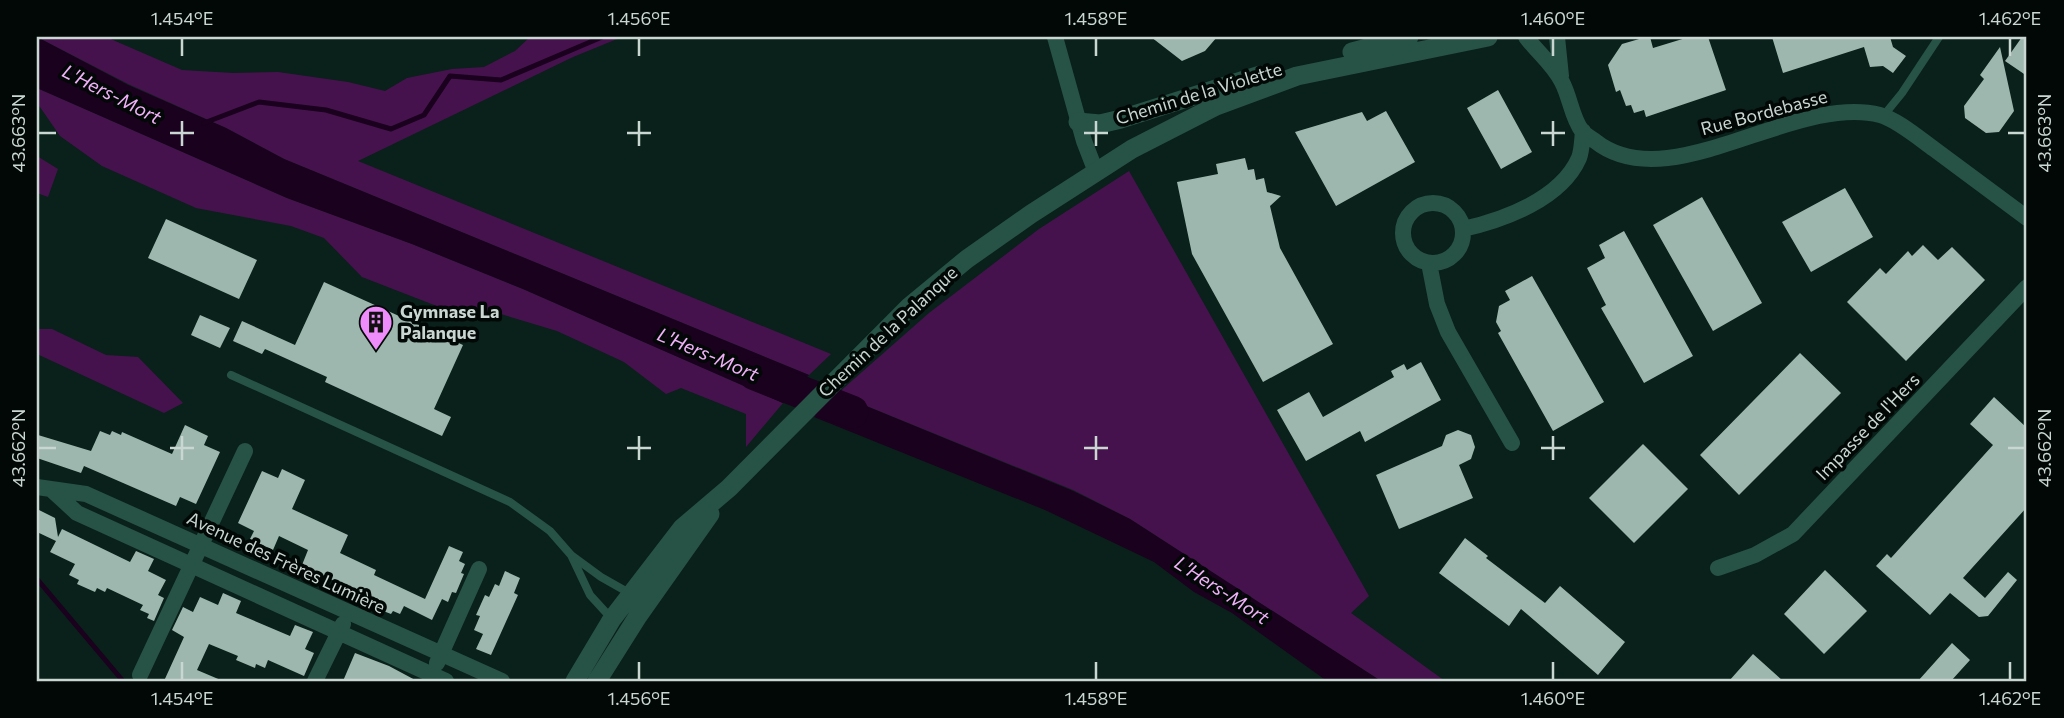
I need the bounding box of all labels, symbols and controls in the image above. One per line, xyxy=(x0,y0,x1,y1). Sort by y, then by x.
text: 1.454°E xyxy=(151,7,213,29)
text: 1.456°E xyxy=(608,7,670,29)
text: 1.458°E xyxy=(1065,7,1127,29)
text: 1.460°E xyxy=(1521,7,1585,29)
text: 1.462°E xyxy=(1979,7,2041,29)
street label: Chemin de la Violette xyxy=(1113,57,1285,129)
water label: L'Hers-Mort xyxy=(59,59,167,129)
street label: Rue Bordebasse xyxy=(1698,85,1829,139)
text: 43.663°N xyxy=(7,94,29,172)
text: 43.663°N xyxy=(2033,94,2055,172)
street label: Chemin de la Palanque xyxy=(813,261,961,401)
place label: Gymnase La Palanque xyxy=(400,300,499,343)
building icon: Gymnase La Palanque xyxy=(357,303,395,352)
water label: L'Hers-Mort xyxy=(654,322,763,386)
street label: Impasse de l'Hers xyxy=(1811,368,1924,484)
text: 43.662°N xyxy=(7,409,29,487)
text: 43.662°N xyxy=(2033,409,2055,487)
street label: Avenue des Frères Lumière xyxy=(184,506,389,618)
water label: L'Hers-Mort xyxy=(1171,551,1275,629)
text: 1.454°E xyxy=(151,687,213,709)
text: 1.456°E xyxy=(608,687,670,709)
text: 1.458°E xyxy=(1065,687,1127,709)
text: 1.460°E xyxy=(1521,687,1585,709)
text: 1.462°E xyxy=(1979,687,2041,709)

